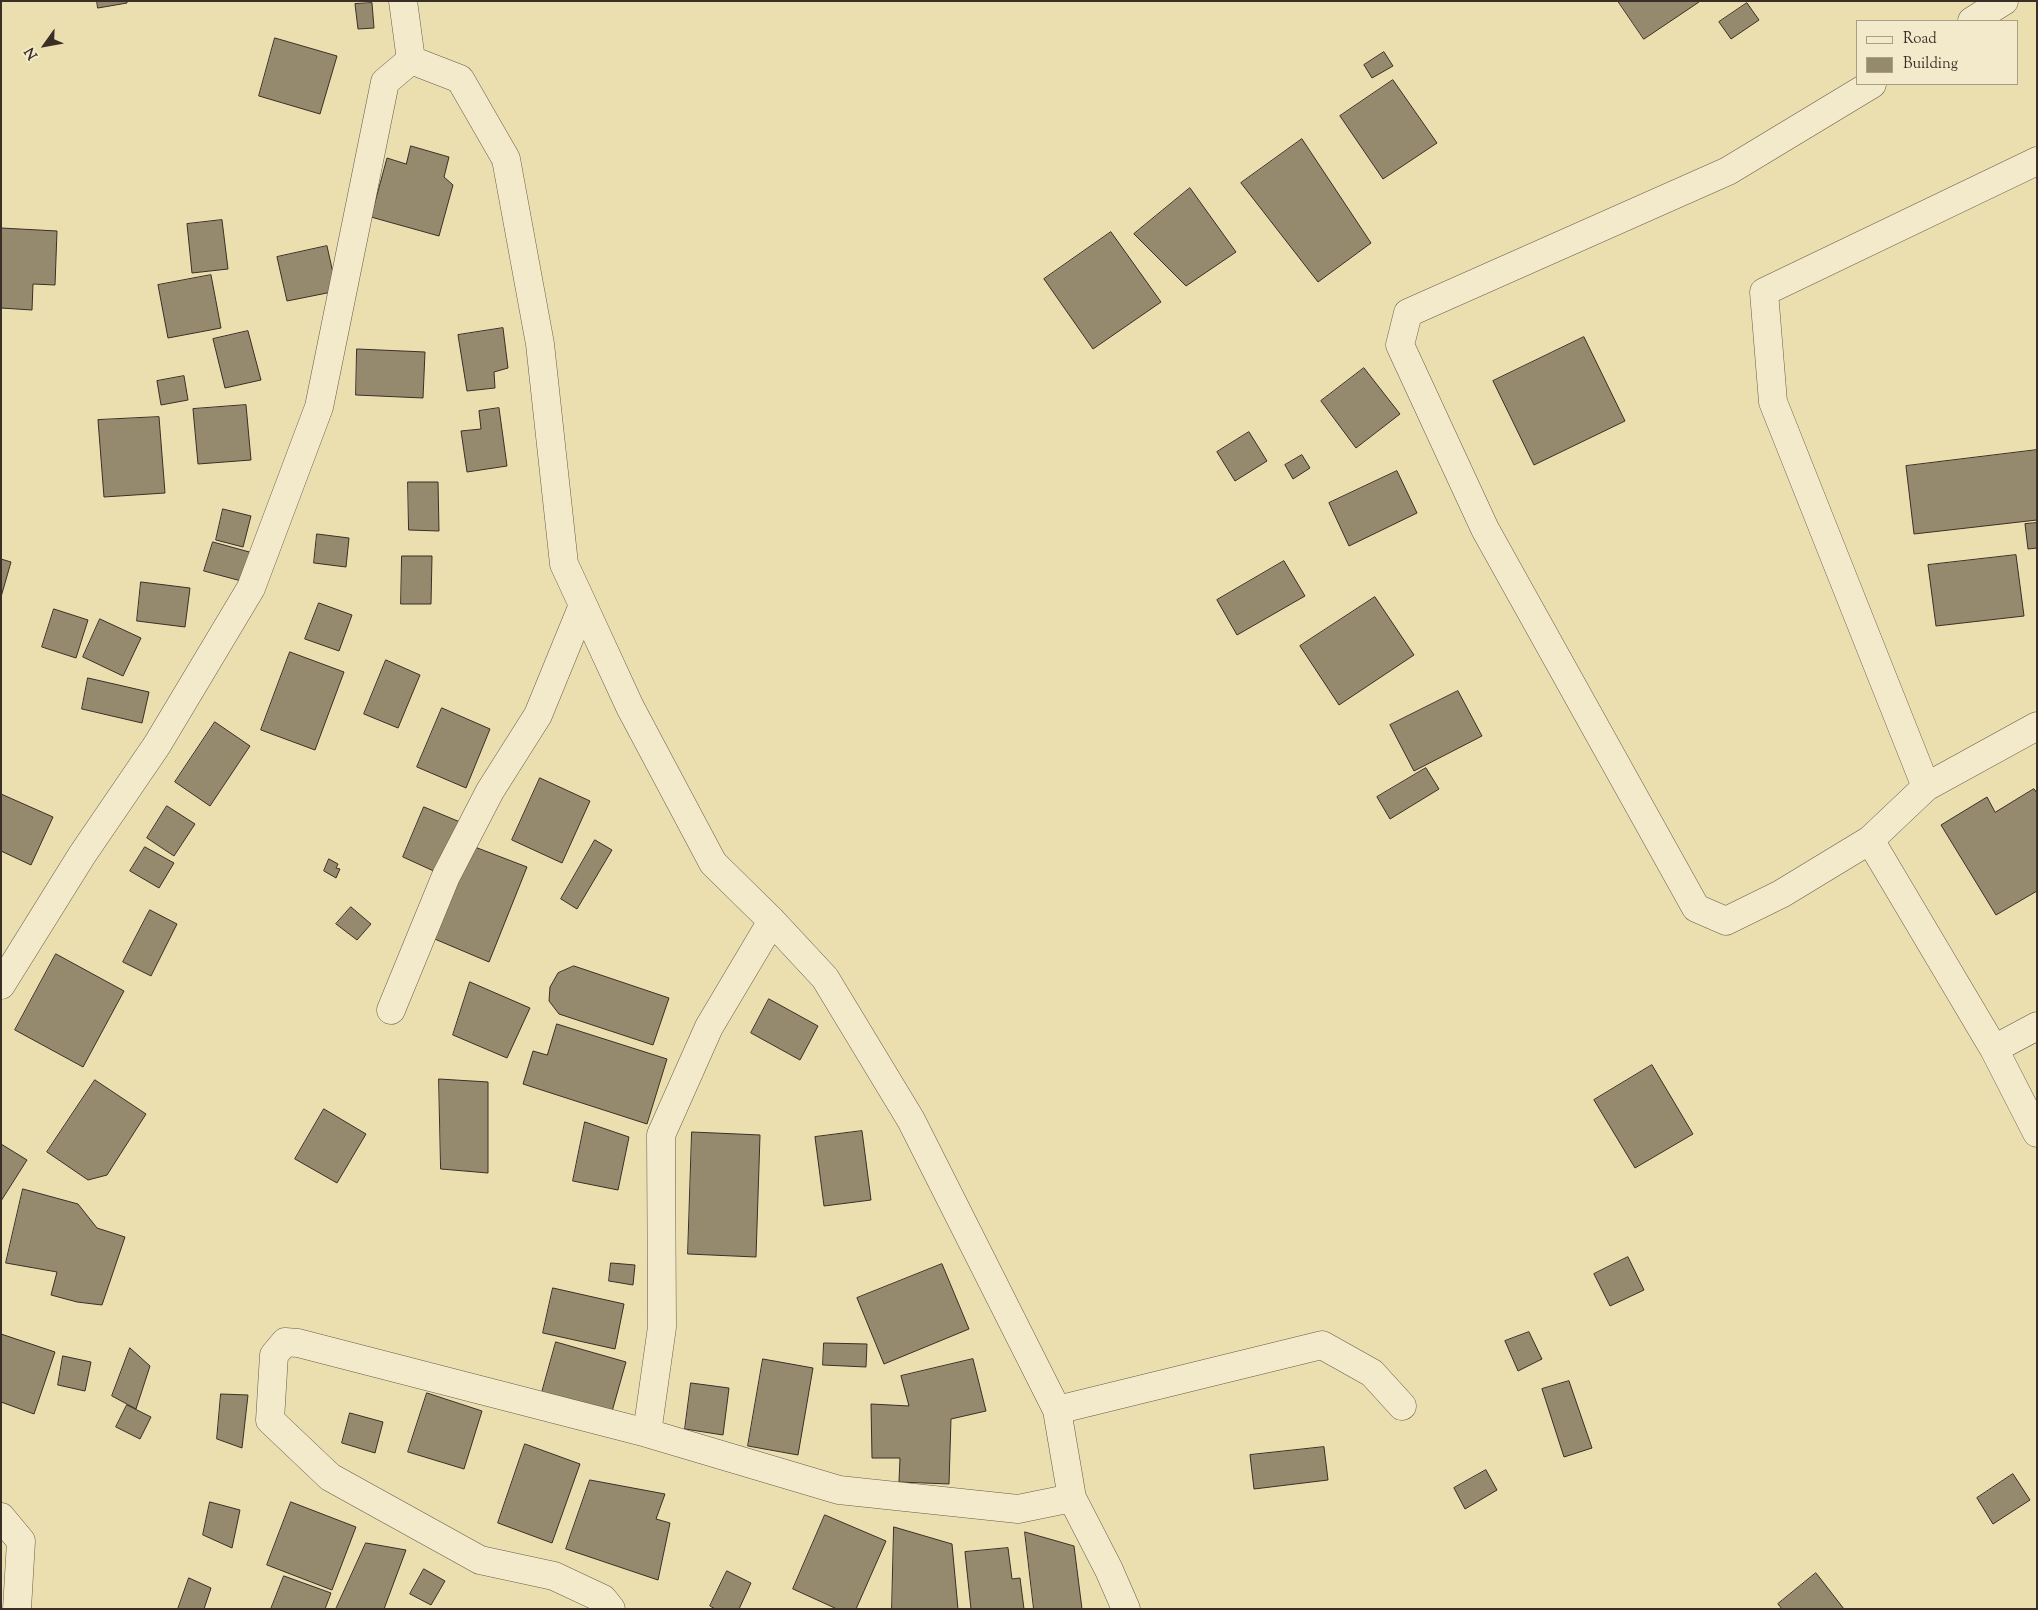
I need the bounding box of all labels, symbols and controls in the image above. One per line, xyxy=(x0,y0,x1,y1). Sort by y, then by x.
north arrow xyxy=(20,20,70,70)
legend xyxy=(1856,20,2018,85)
text: Road xyxy=(1903,29,1937,50)
text: N xyxy=(21,43,44,63)
text: Building xyxy=(1903,54,1958,75)

